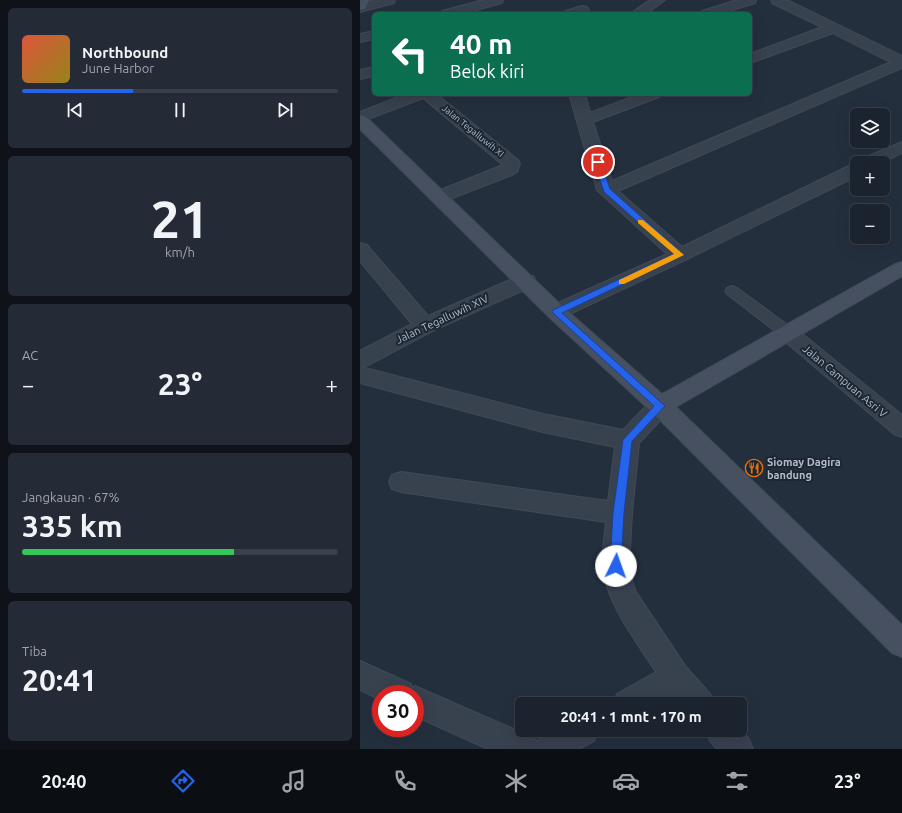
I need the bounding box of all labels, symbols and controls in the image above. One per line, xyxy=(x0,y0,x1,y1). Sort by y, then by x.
icon: left xyxy=(384,28,436,80)
text: 40 m xyxy=(450,28,512,59)
text: Northbound xyxy=(82,44,168,61)
text: June Harbor xyxy=(82,61,154,75)
text: Belok kiri xyxy=(450,61,524,81)
icon: previous xyxy=(64,99,86,121)
icon: pause xyxy=(169,99,191,121)
icon: next xyxy=(274,99,296,121)
street label: Jalan Tegalluwih XI xyxy=(440,103,506,159)
map controls xyxy=(850,108,890,244)
button: layers xyxy=(850,108,890,148)
pin xyxy=(581,145,615,179)
icon: arrive xyxy=(587,151,609,173)
button: + xyxy=(850,156,890,196)
text: 21 xyxy=(151,190,209,248)
button: − xyxy=(850,204,890,244)
text: km/h xyxy=(165,245,195,259)
street label: Jalan Tegalluwih XIV xyxy=(394,292,490,346)
street label: Jalan Campuan Asri V xyxy=(801,342,889,420)
text: AC xyxy=(22,348,38,362)
text: 23° xyxy=(158,367,202,401)
text: − xyxy=(22,372,34,397)
text: + xyxy=(326,372,338,397)
place label: Siomay Dagira bandung xyxy=(767,456,841,481)
restaurant icon: Siomay Dagira bandung xyxy=(744,458,764,478)
text: Jangkauan · 67% xyxy=(22,490,120,504)
text: 335 km xyxy=(22,509,123,543)
position arrow xyxy=(595,545,637,587)
text: Tiba xyxy=(22,644,47,658)
text: 20:41 xyxy=(22,663,97,697)
speed limit sign: 30 xyxy=(372,685,424,737)
text: 20:41 · 1 mnt · 170 m xyxy=(560,708,702,725)
icon: directions xyxy=(169,767,197,795)
icon: music xyxy=(280,767,308,795)
icon: phone xyxy=(391,767,419,795)
icon: climate xyxy=(502,767,530,795)
icon: car xyxy=(612,767,640,795)
icon: filters xyxy=(723,767,751,795)
text: 20:40 xyxy=(41,771,86,791)
text: 23° xyxy=(834,771,861,791)

